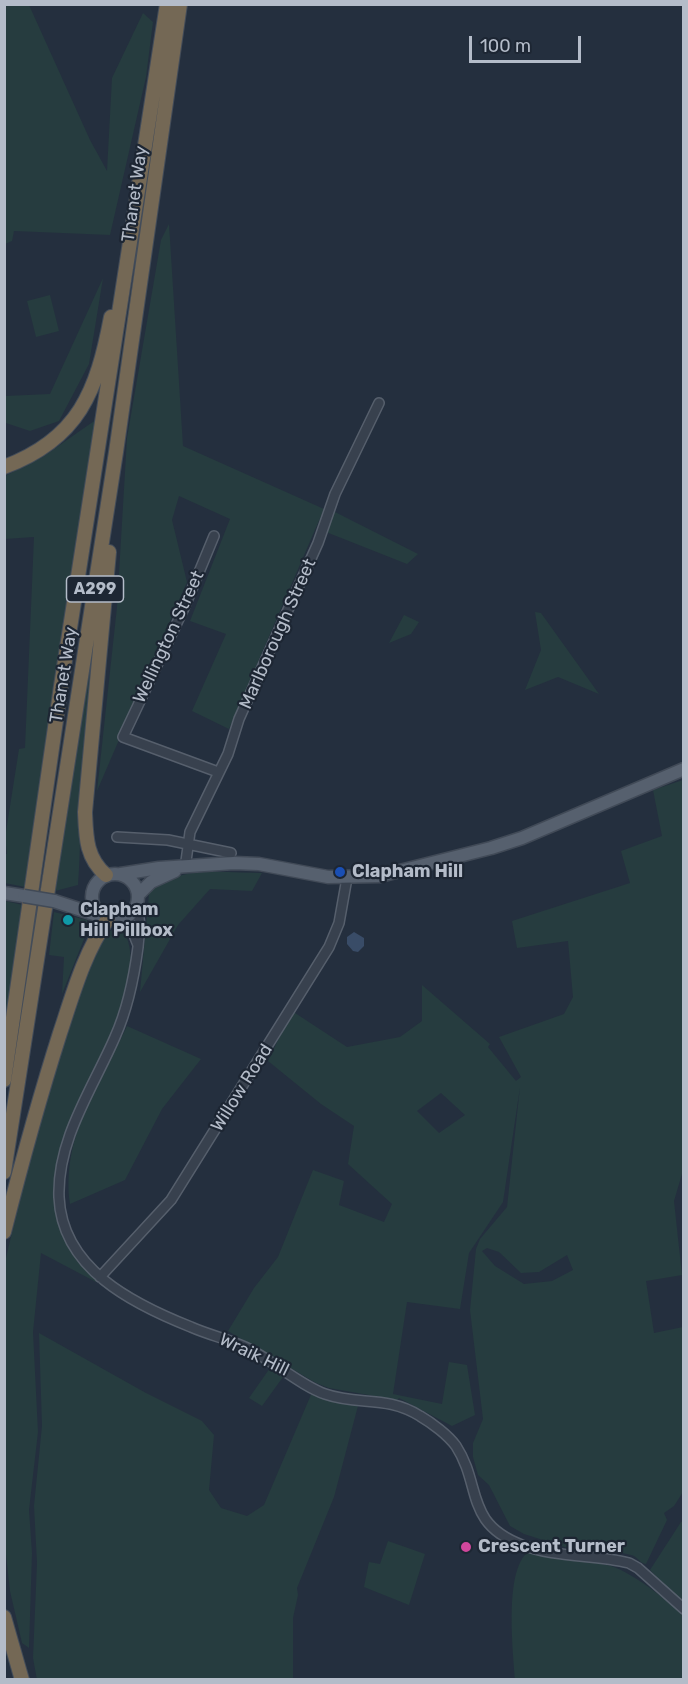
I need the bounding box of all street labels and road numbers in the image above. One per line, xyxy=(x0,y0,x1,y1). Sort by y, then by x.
street label: Thanet Way xyxy=(118,144,152,244)
street label: Marlborough Street xyxy=(235,555,321,713)
street label: Wellington Street xyxy=(129,567,209,707)
road number: A299 xyxy=(66,576,124,602)
street label: Thanet Way xyxy=(46,625,82,725)
street label: Willow Road xyxy=(207,1040,277,1136)
street label: Wraik Hill xyxy=(216,1329,292,1381)

